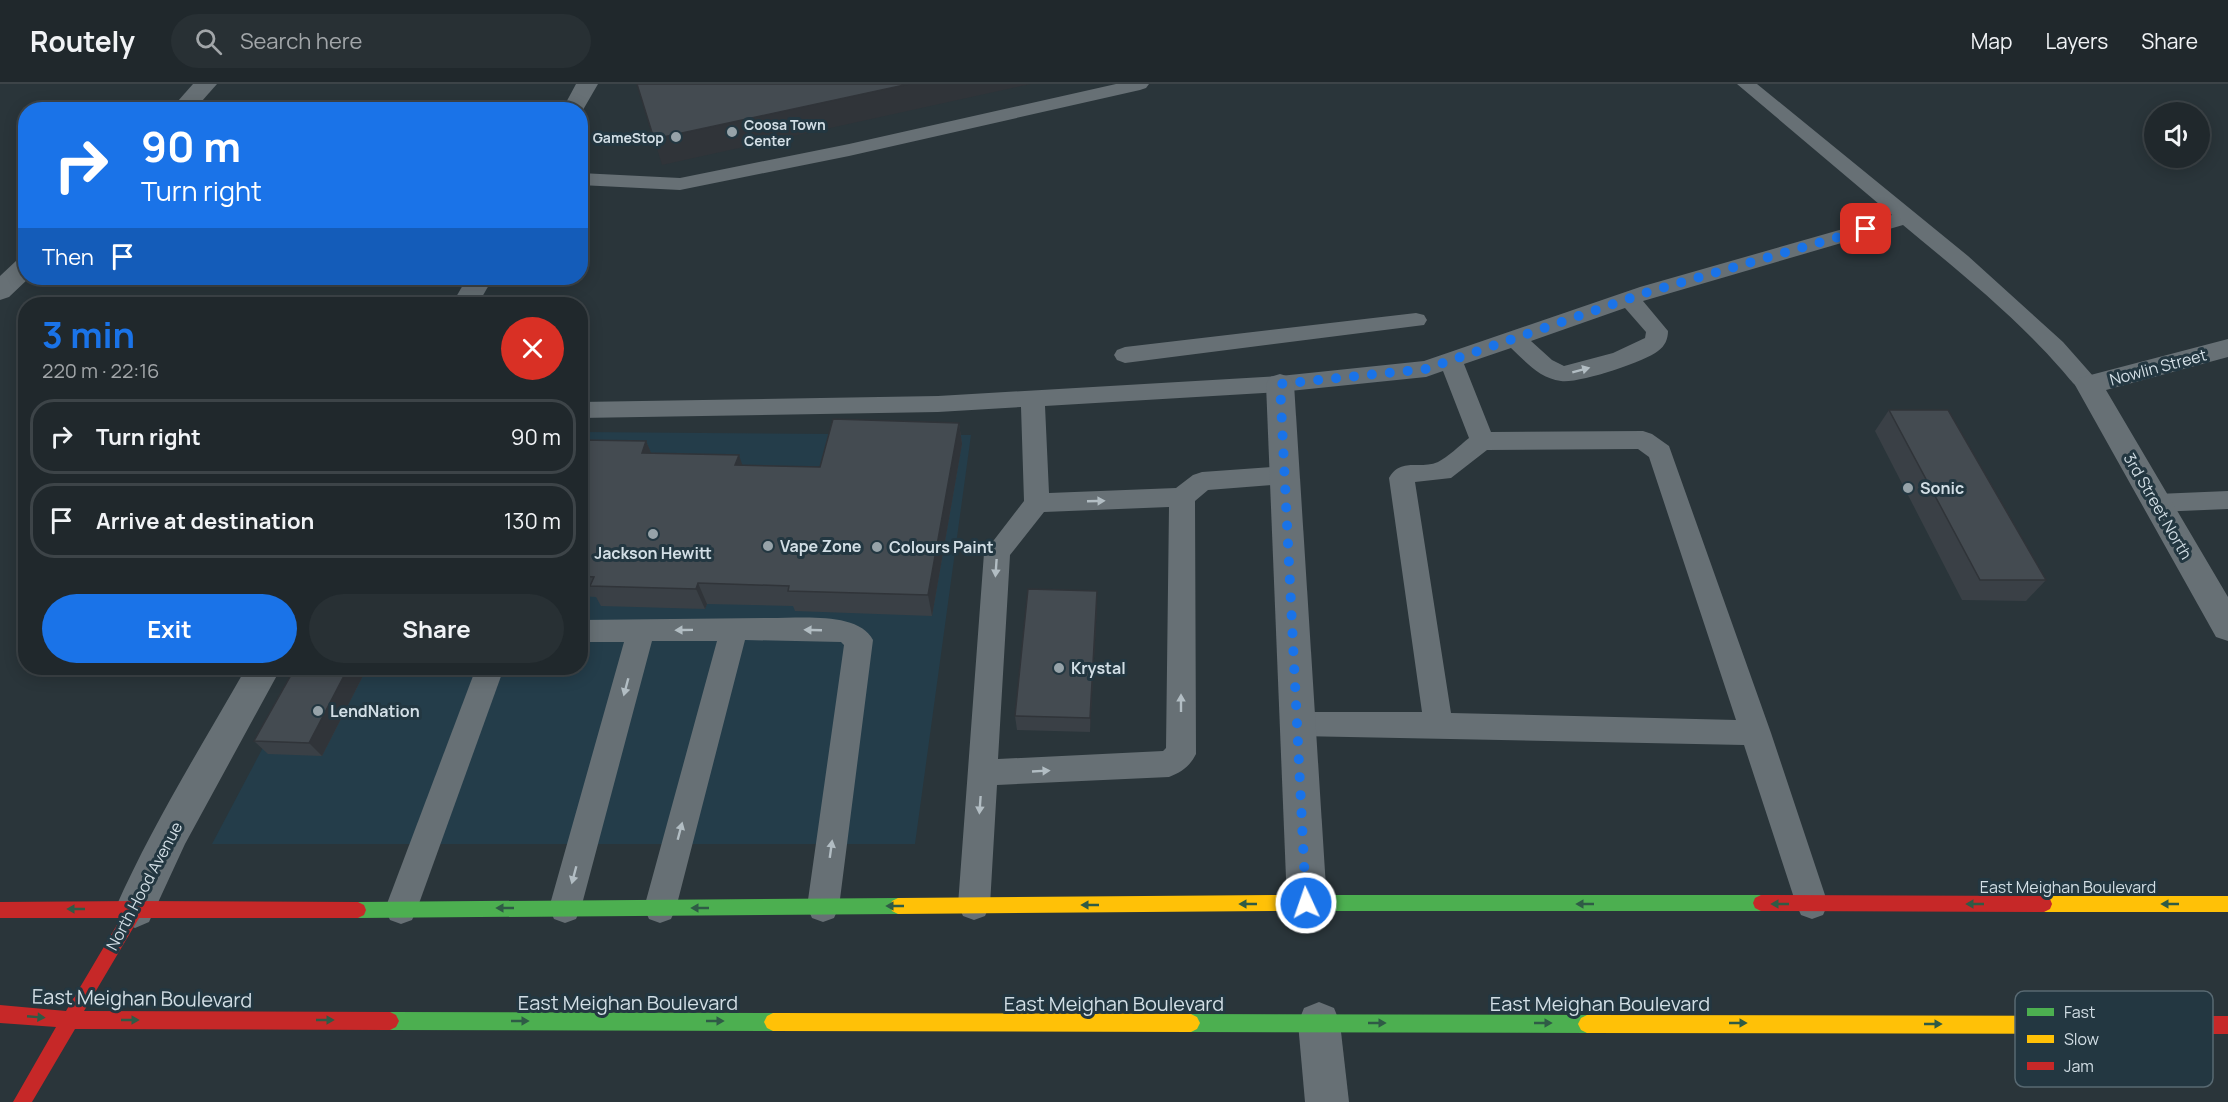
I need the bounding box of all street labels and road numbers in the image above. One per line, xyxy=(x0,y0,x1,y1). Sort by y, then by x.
street label: Nowlin Street xyxy=(2107,343,2209,391)
street label: 3rd Street North xyxy=(2119,449,2197,563)
street label: North Hood Avenue xyxy=(101,818,187,954)
street label: East Meighan Boulevard xyxy=(1980,876,2156,898)
street label: East Meighan Boulevard xyxy=(32,983,252,1013)
street label: East Meighan Boulevard xyxy=(518,989,738,1016)
street label: East Meighan Boulevard xyxy=(1004,990,1224,1017)
street label: East Meighan Boulevard xyxy=(1490,990,1710,1017)

